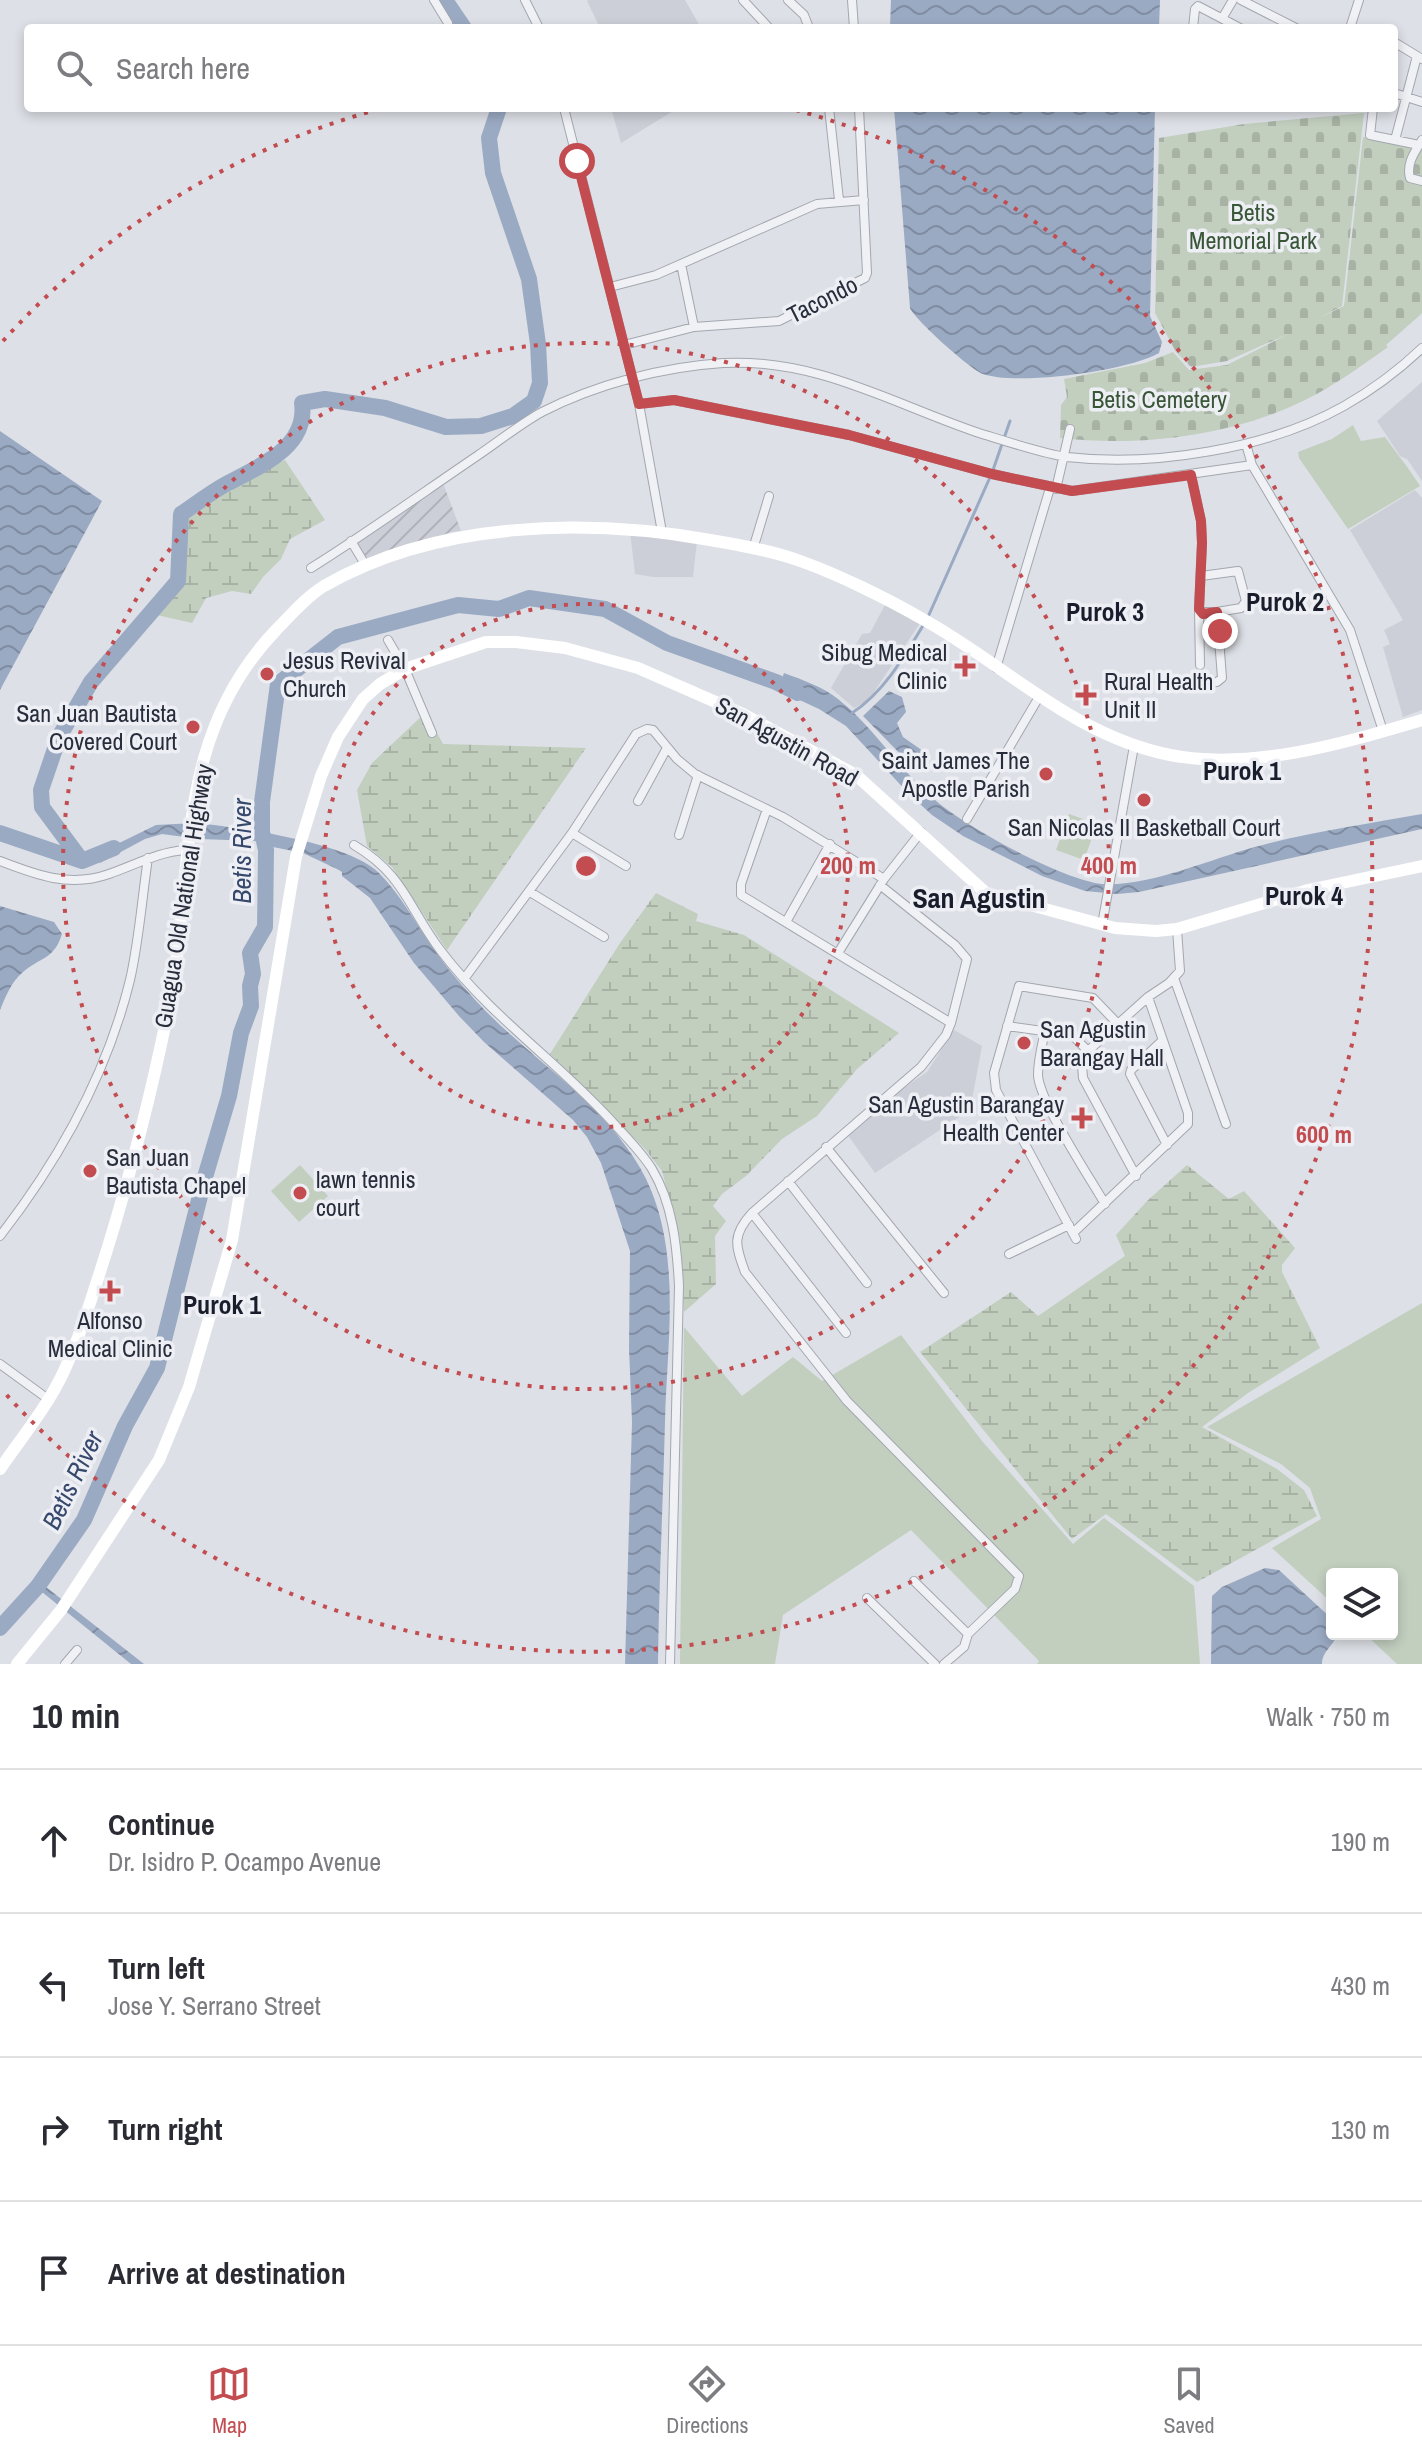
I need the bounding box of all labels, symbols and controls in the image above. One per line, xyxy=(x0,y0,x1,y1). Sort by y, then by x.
search box xyxy=(24,24,1398,112)
icon: search xyxy=(52,46,96,90)
text: Search here xyxy=(116,48,250,88)
route start xyxy=(559,143,595,179)
park label: Betis Memorial Park xyxy=(1189,196,1317,256)
street label: Tacondo xyxy=(781,268,863,330)
park label: Betis Cemetery xyxy=(1091,383,1227,415)
district label: Purok 2 xyxy=(1246,584,1324,619)
district label: Purok 3 xyxy=(1066,594,1144,629)
route end xyxy=(1202,613,1238,649)
place label: Sibug Medical Clinic xyxy=(821,636,947,696)
place label: Jesus Revival Church xyxy=(283,644,406,704)
marker: Sibug Medical Clinic xyxy=(954,655,976,677)
marker: Jesus Revival Church xyxy=(258,665,276,683)
place label: Rural Health Unit II xyxy=(1104,665,1213,725)
marker: Rural Health Unit II xyxy=(1075,684,1097,706)
street label: San Agustin Road xyxy=(710,689,864,793)
place label: San Juan Bautista Covered Court xyxy=(16,697,178,757)
marker: San Juan Bautista Covered Court xyxy=(184,718,202,736)
place label: Saint James The Apostle Parish xyxy=(882,744,1030,804)
district label: Purok 1 xyxy=(1203,753,1281,788)
street label: Guagua Old National Highway xyxy=(146,762,220,1030)
marker: Saint James The Apostle Parish xyxy=(1037,765,1055,783)
marker: San Nicolas II Basketball Court xyxy=(1135,791,1153,809)
water label: Betis River xyxy=(224,797,259,904)
place label: San Nicolas II Basketball Court xyxy=(1008,811,1281,843)
text: 200 m xyxy=(820,849,876,881)
text: 400 m xyxy=(1081,849,1137,881)
centre of rings xyxy=(572,852,600,880)
district label: Purok 4 xyxy=(1265,878,1343,913)
district label: San Agustin xyxy=(912,879,1046,917)
place label: San Agustin Barangay Hall xyxy=(1040,1013,1164,1073)
marker: San Agustin Barangay Hall xyxy=(1015,1034,1033,1052)
place label: San Agustin Barangay Health Center xyxy=(868,1088,1064,1148)
marker: San Agustin Barangay Health Center xyxy=(1071,1107,1093,1129)
text: 600 m xyxy=(1296,1118,1352,1150)
place label: San Juan Bautista Chapel xyxy=(106,1141,246,1201)
marker: San Juan Bautista Chapel xyxy=(81,1162,99,1180)
place label: lawn tennis court xyxy=(316,1163,416,1223)
marker: lawn tennis court xyxy=(291,1184,309,1202)
marker: Alfonso Medical Clinic xyxy=(99,1280,121,1302)
district label: Purok 1 xyxy=(183,1287,261,1322)
place label: Alfonso Medical Clinic xyxy=(48,1304,172,1364)
water label: Betis River xyxy=(33,1424,111,1535)
map controls xyxy=(1326,1568,1398,1640)
button: layers xyxy=(1326,1568,1398,1640)
text: 10 min xyxy=(32,1693,120,1739)
text: Walk · 750 m xyxy=(1266,1699,1390,1734)
text: Continue xyxy=(108,1804,215,1844)
icon: ahead xyxy=(32,1819,76,1863)
text: 190 m xyxy=(1331,1824,1390,1859)
text: Dr. Isidro P. Ocampo Avenue xyxy=(108,1844,381,1879)
text: Turn left xyxy=(108,1948,205,1988)
icon: left xyxy=(32,1963,76,2007)
text: 430 m xyxy=(1331,1968,1390,2003)
text: Jose Y. Serrano Street xyxy=(108,1988,321,2023)
icon: right xyxy=(32,2107,76,2151)
text: Turn right xyxy=(108,2109,222,2149)
text: 130 m xyxy=(1331,2112,1390,2147)
icon: arrive xyxy=(32,2251,76,2295)
text: Arrive at destination xyxy=(108,2253,346,2293)
tab: Map xyxy=(207,2362,251,2440)
tab: Directions xyxy=(666,2362,749,2440)
tab: Saved xyxy=(1163,2362,1215,2440)

